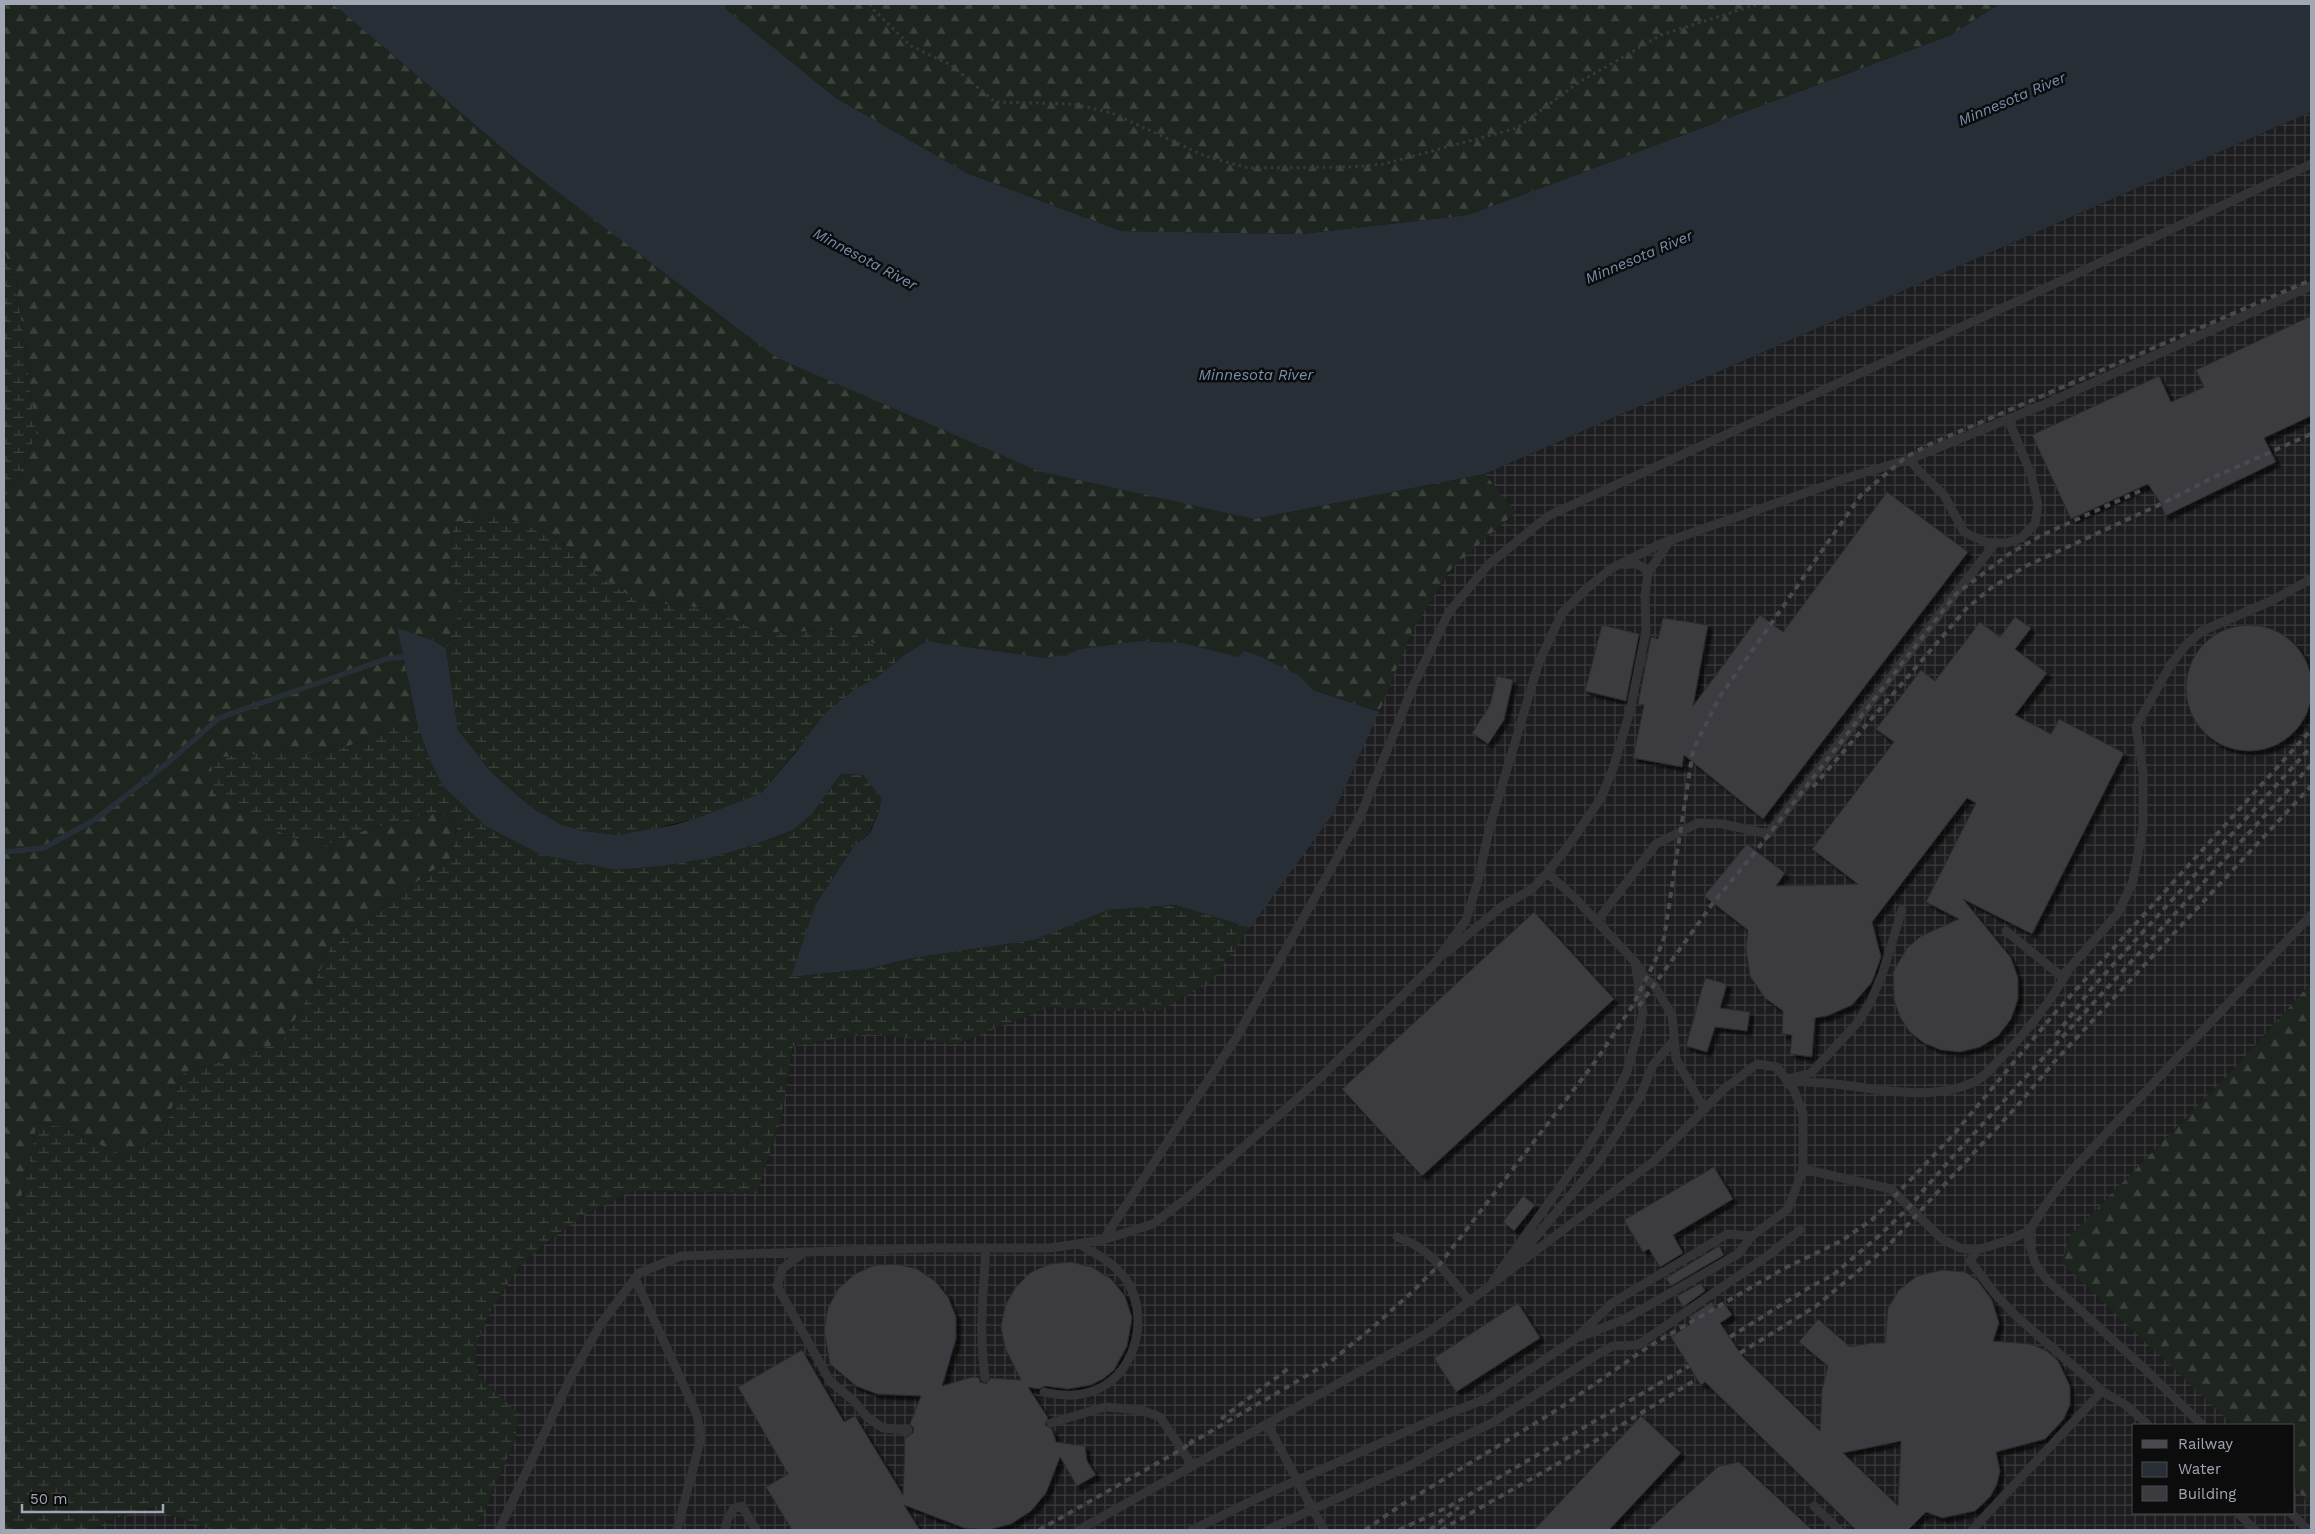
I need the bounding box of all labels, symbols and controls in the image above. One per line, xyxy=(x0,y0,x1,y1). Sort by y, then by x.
water label: Minnesota River xyxy=(1956,68,2069,130)
water label: Minnesota River xyxy=(810,224,921,294)
water label: Minnesota River xyxy=(1583,226,1696,288)
water label: Minnesota River xyxy=(1199,366,1315,384)
legend xyxy=(2132,1424,2295,1514)
text: Railway xyxy=(2178,1435,2233,1453)
text: Water xyxy=(2178,1460,2221,1478)
scale bar xyxy=(22,1482,164,1514)
text: Building xyxy=(2178,1485,2236,1503)
text: 50 m xyxy=(30,1490,67,1508)

